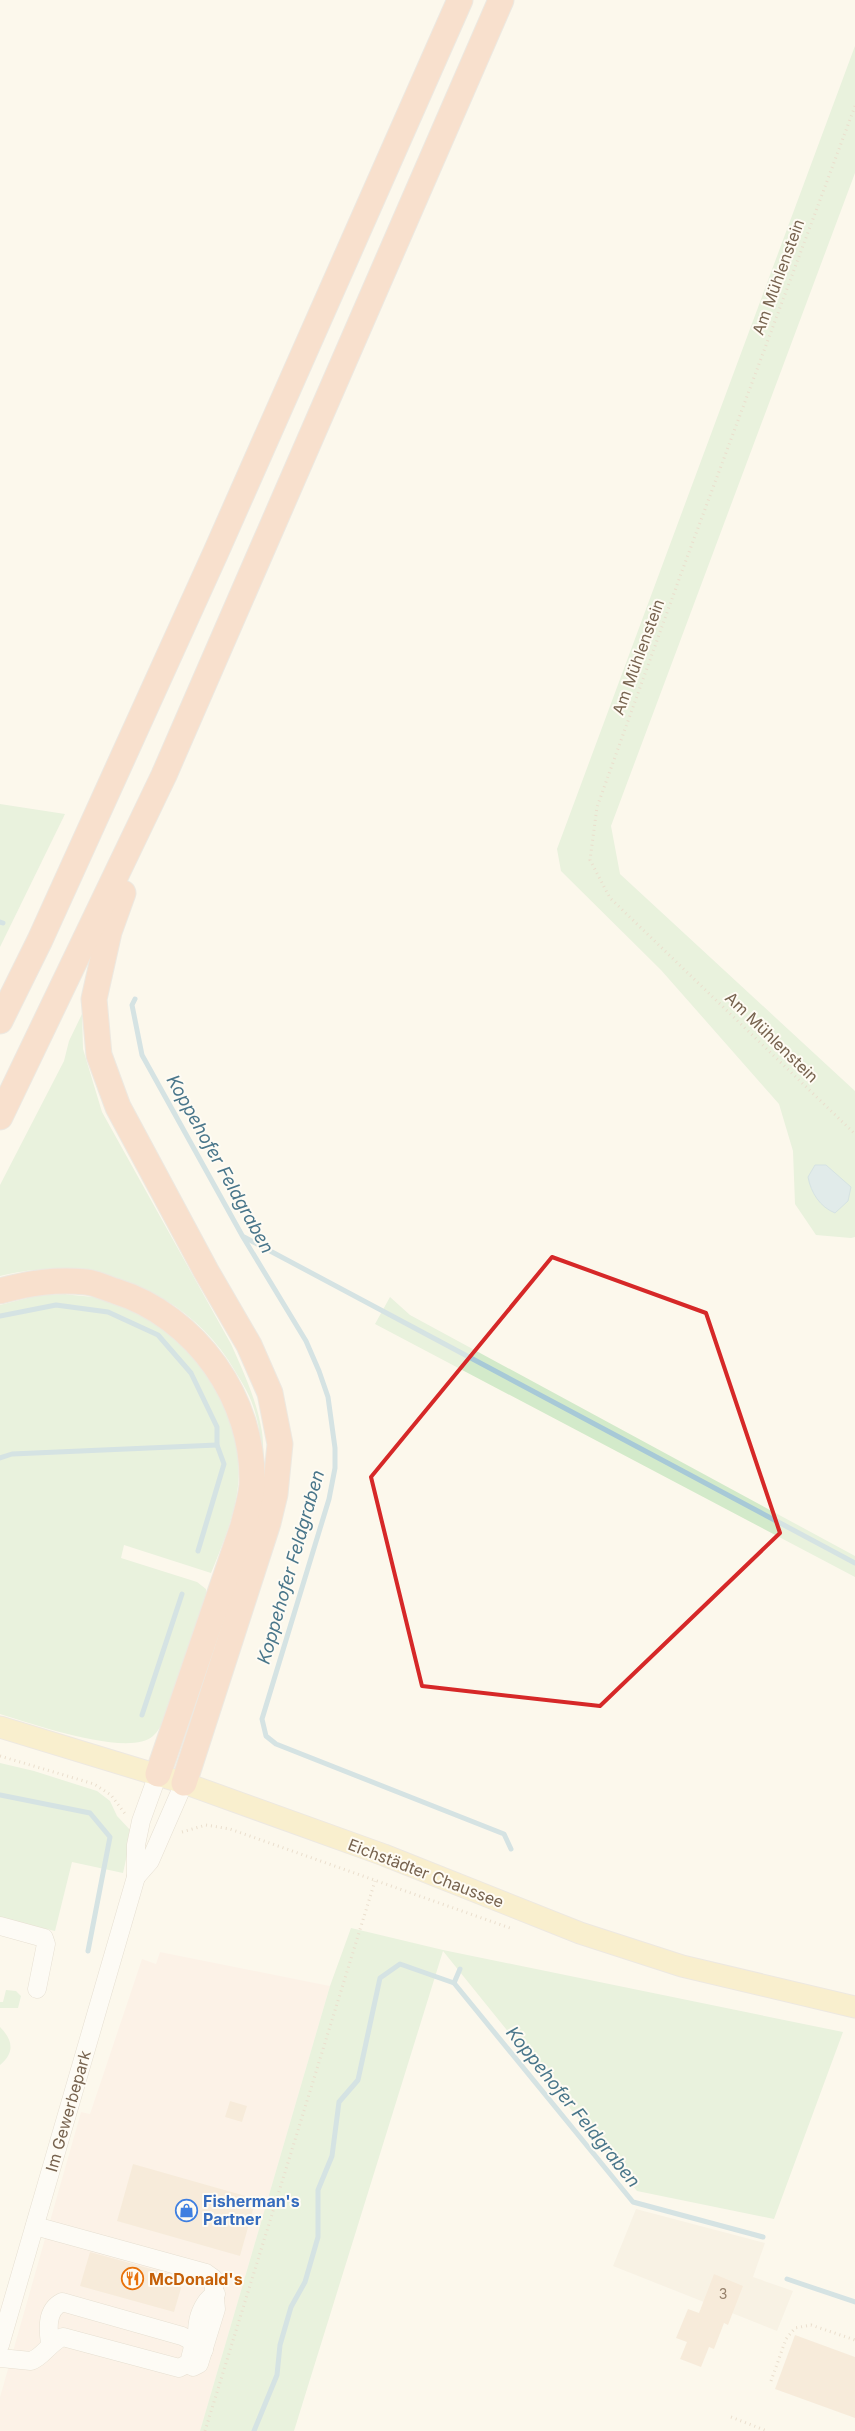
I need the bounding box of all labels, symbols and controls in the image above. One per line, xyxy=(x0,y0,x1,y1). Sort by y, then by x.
street label: Am Mühlenstein xyxy=(748,216,808,338)
street label: Am Mühlenstein xyxy=(608,596,668,718)
street label: Am Mühlenstein xyxy=(721,988,823,1086)
water label: Koppehofer Feldgraben xyxy=(163,1071,278,1257)
water label: Koppehofer Feldgraben xyxy=(253,1467,328,1666)
street label: Eichstädter Chaussee xyxy=(345,1834,507,1912)
water label: Koppehofer Feldgraben xyxy=(502,2022,645,2191)
street label: Im Gewerbepark xyxy=(41,2048,95,2174)
place label: Fisherman's Partner xyxy=(203,2191,300,2229)
shop icon: Fisherman's Partner xyxy=(175,2198,199,2222)
restaurant icon: McDonald's xyxy=(121,2267,145,2291)
place label: McDonald's xyxy=(149,2269,243,2289)
house number: 3 xyxy=(719,2285,727,2302)

